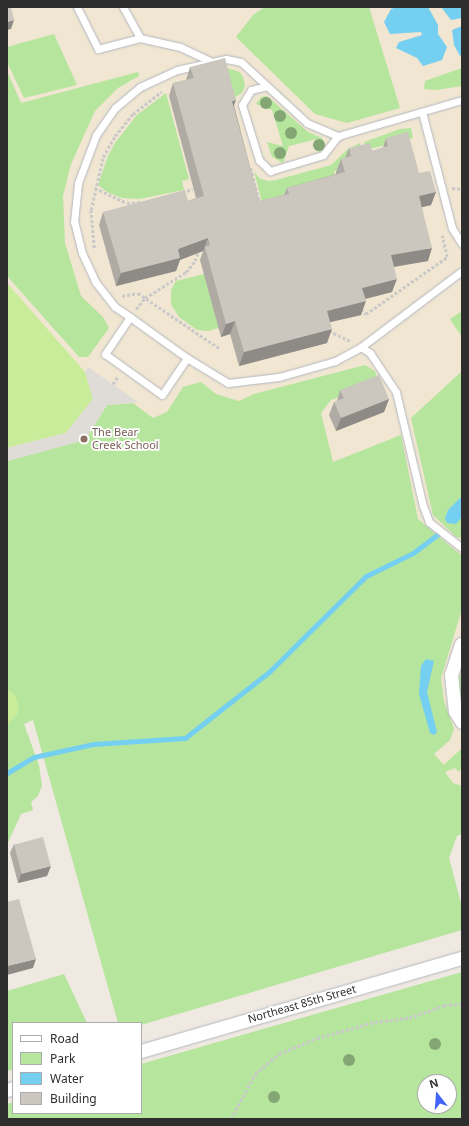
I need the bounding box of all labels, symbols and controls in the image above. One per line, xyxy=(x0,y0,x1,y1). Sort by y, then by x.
place label: The Bear Creek School xyxy=(92,426,159,452)
marker: The Bear Creek School xyxy=(79,434,89,444)
street label: Northeast 85th Street xyxy=(246,982,358,1026)
legend xyxy=(12,1022,142,1114)
text: Road xyxy=(50,1030,79,1047)
text: Park xyxy=(50,1050,75,1067)
text: Water xyxy=(50,1070,84,1087)
north arrow xyxy=(417,1074,457,1114)
text: N xyxy=(427,1075,440,1091)
text: Building xyxy=(50,1090,97,1107)

